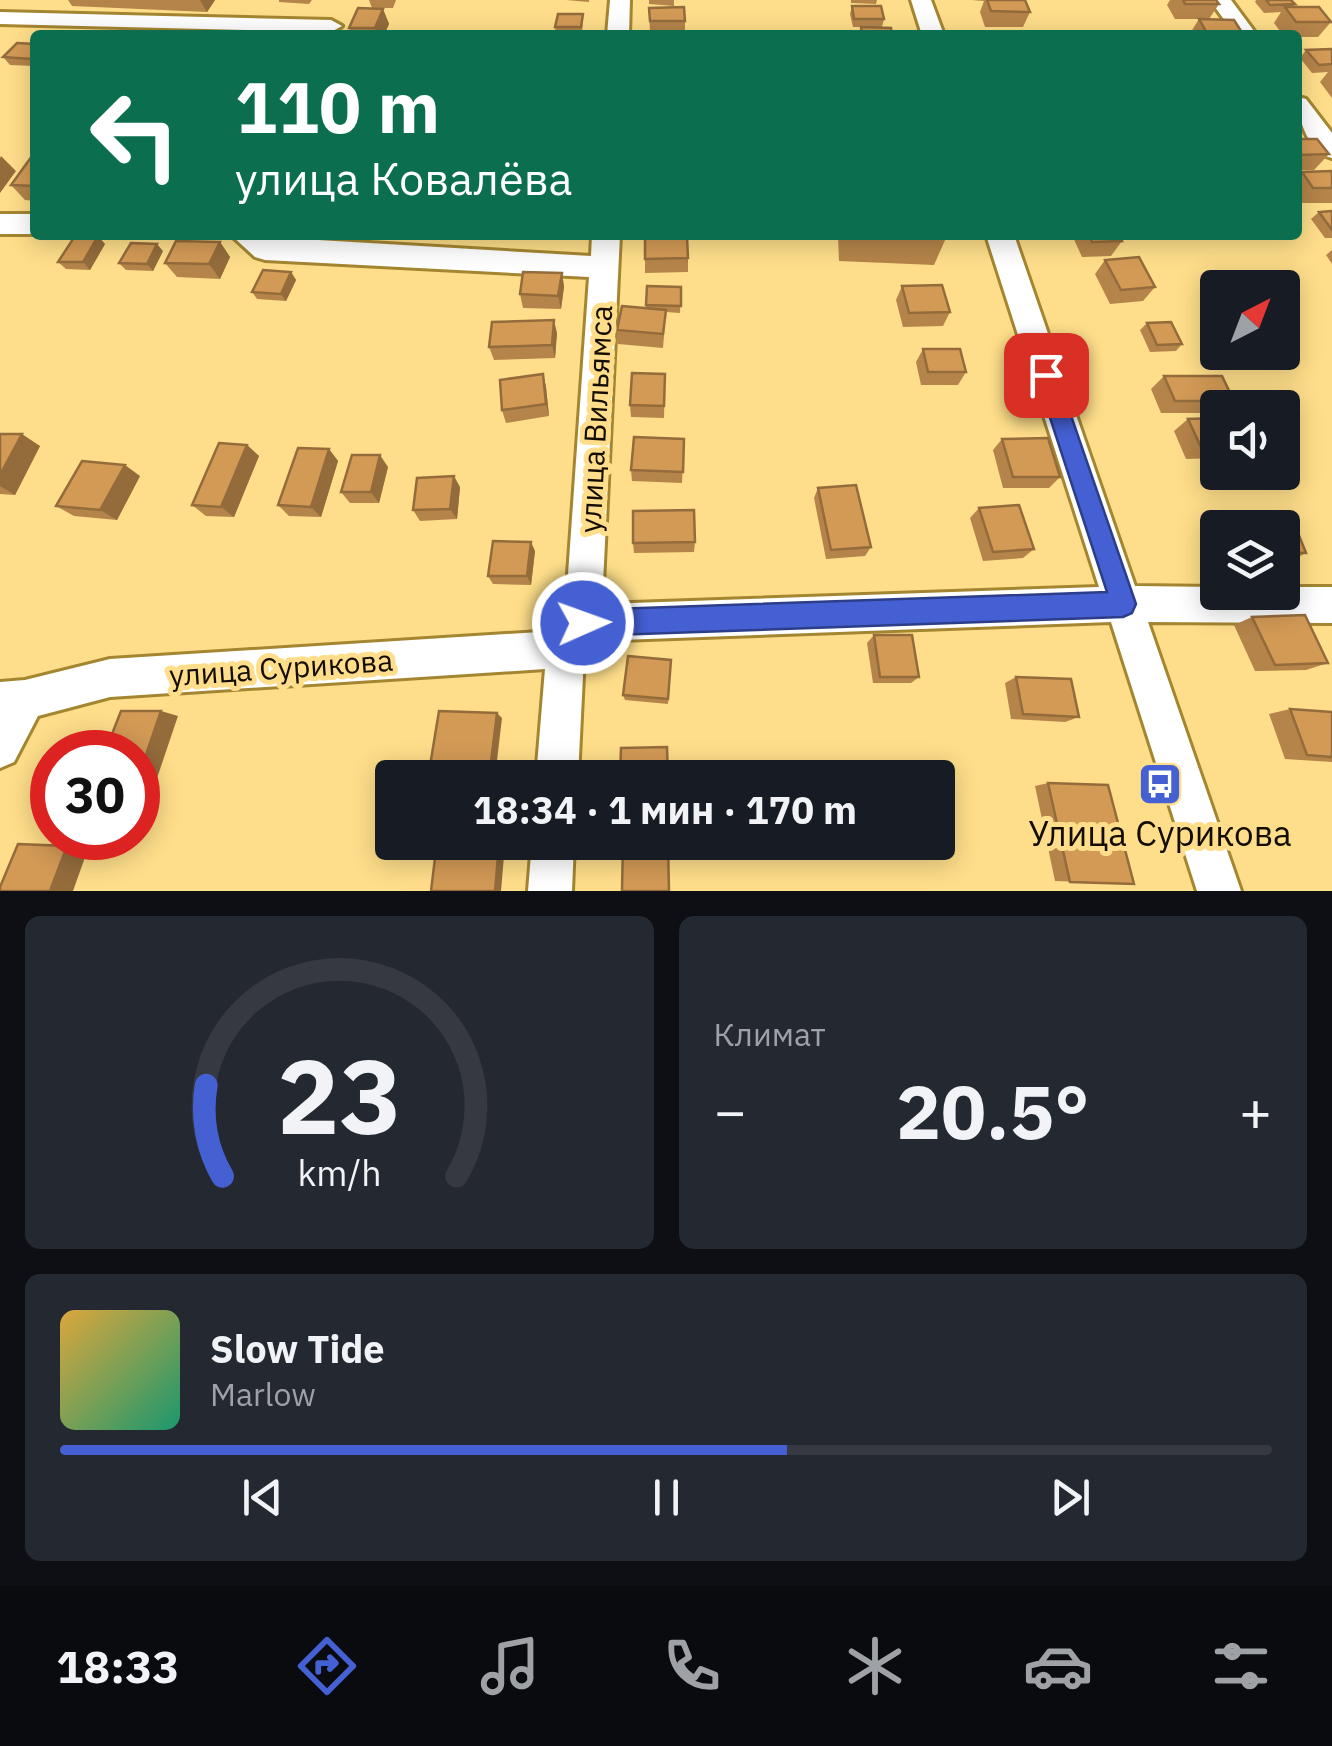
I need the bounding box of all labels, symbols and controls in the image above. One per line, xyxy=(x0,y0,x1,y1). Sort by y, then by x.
text: 110 m xyxy=(235,61,440,152)
icon: left xyxy=(70,70,200,200)
text: улица Ковалёва xyxy=(235,149,573,207)
north arrow xyxy=(1200,270,1300,370)
map controls xyxy=(1200,270,1300,610)
street label: улица Вильямса xyxy=(570,304,620,534)
pin xyxy=(1004,333,1089,418)
icon: arrive xyxy=(1019,348,1074,403)
button: sound xyxy=(1200,390,1300,490)
button: layers xyxy=(1200,510,1300,610)
position arrow xyxy=(531,571,635,675)
street label: улица Сурикова xyxy=(168,640,394,694)
speed limit sign: 30 xyxy=(30,730,160,860)
bus stop icon: Улица Сурикова xyxy=(1137,761,1183,807)
text: 18:34 · 1 мин · 170 m xyxy=(473,785,857,834)
place label: Улица Сурикова xyxy=(1028,810,1292,856)
text: Климат xyxy=(714,1013,826,1055)
text: 23 xyxy=(277,1027,402,1163)
text: 20.5° xyxy=(896,1062,1090,1160)
text: − xyxy=(714,1075,747,1146)
text: + xyxy=(1239,1075,1272,1146)
text: km/h xyxy=(297,1149,381,1196)
text: Slow Tide xyxy=(210,1324,385,1373)
text: Marlow xyxy=(210,1373,316,1415)
icon: previous xyxy=(235,1470,290,1525)
icon: pause xyxy=(639,1470,694,1525)
icon: next xyxy=(1043,1470,1098,1525)
icon: directions xyxy=(292,1631,362,1701)
icon: music xyxy=(475,1631,545,1701)
icon: phone xyxy=(657,1631,727,1701)
icon: climate xyxy=(840,1631,910,1701)
icon: car xyxy=(1023,1631,1093,1701)
icon: filters xyxy=(1206,1631,1276,1701)
text: 18:33 xyxy=(56,1637,179,1695)

